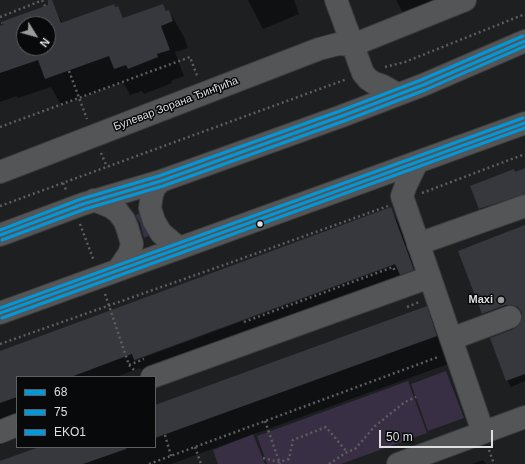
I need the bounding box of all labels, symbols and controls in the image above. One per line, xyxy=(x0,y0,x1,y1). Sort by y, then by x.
north arrow xyxy=(16,16,56,56)
text: N xyxy=(38,36,52,49)
street label: Булевар Зорана Ђинђића xyxy=(112,74,240,134)
unlabelled marker xyxy=(255,219,265,229)
place label: Maxi xyxy=(469,293,493,307)
marker: Maxi xyxy=(496,295,506,305)
legend xyxy=(16,376,156,448)
text: 68 xyxy=(54,385,67,399)
text: 75 xyxy=(54,405,67,419)
scale bar xyxy=(381,422,495,448)
text: EKO1 xyxy=(54,425,86,439)
text: 50 m xyxy=(386,430,413,444)

